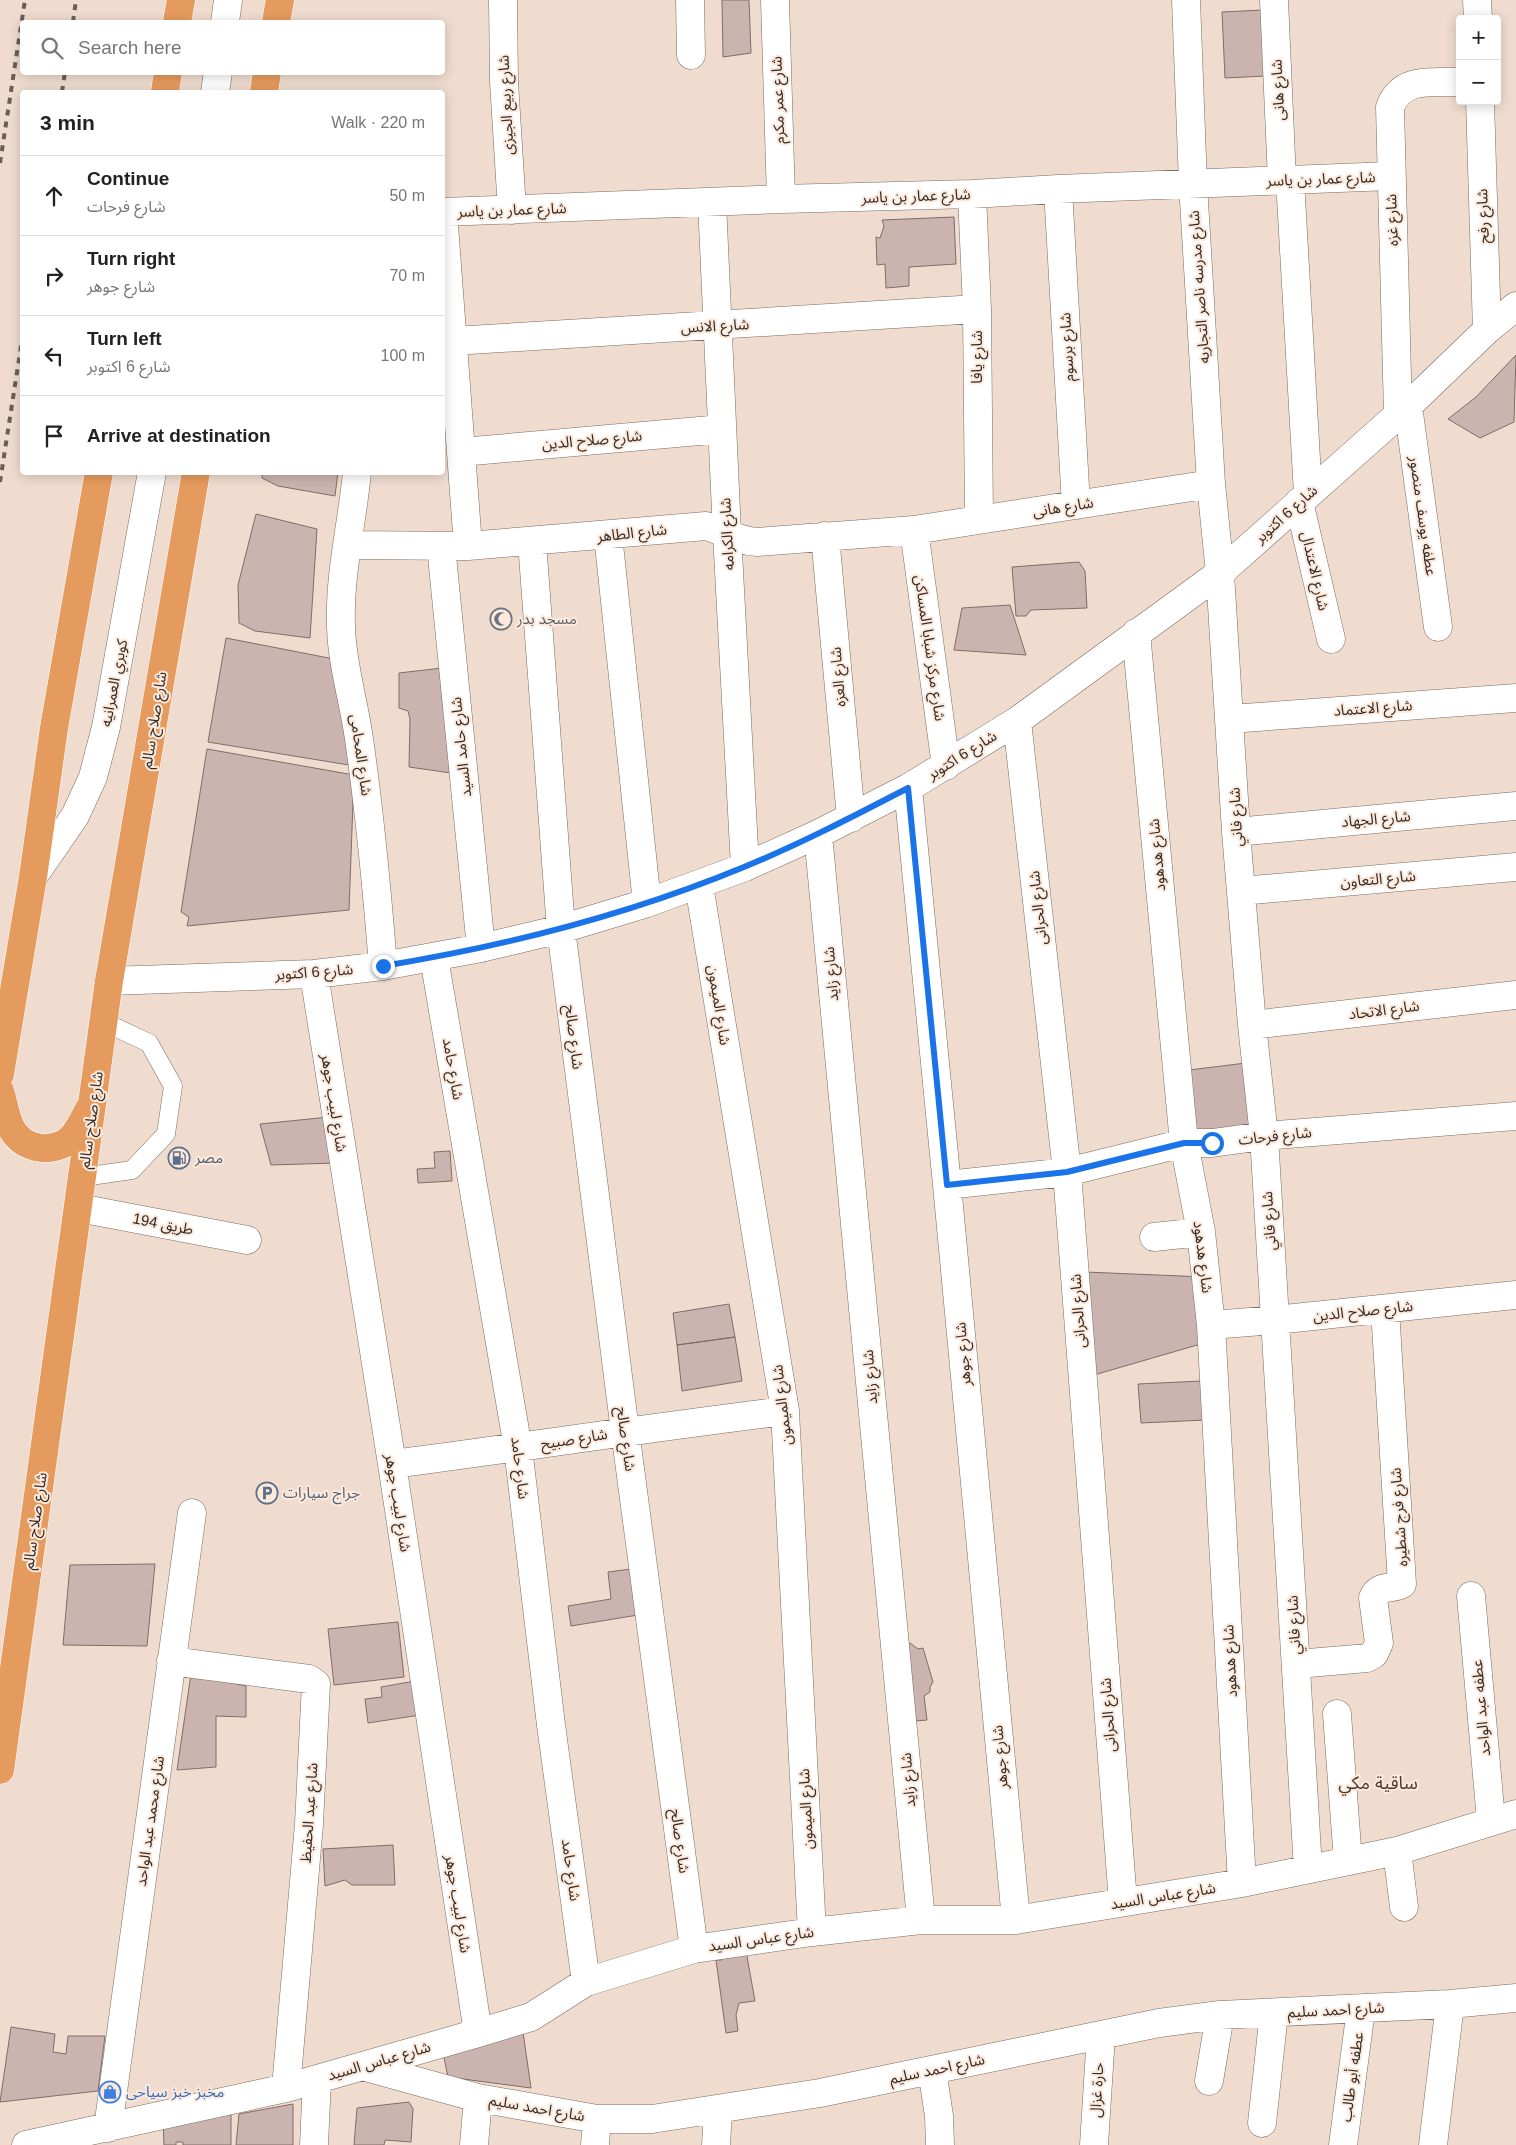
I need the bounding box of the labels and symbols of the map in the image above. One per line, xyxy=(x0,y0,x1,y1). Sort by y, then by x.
street label: شارع ربيع الجيزى xyxy=(494,54,521,155)
street label: شارع عمر مكرم xyxy=(767,55,792,144)
street label: شارع هانى xyxy=(1267,58,1292,121)
street label: شارع عمار بن ياسر xyxy=(1265,168,1376,193)
street label: شارع عمار بن ياسر xyxy=(860,185,971,210)
street label: شارع رفح xyxy=(1473,188,1496,244)
street label: شارع غزه xyxy=(1382,193,1405,246)
street label: شارع عمار بن ياسر xyxy=(456,199,567,224)
street label: شارع مدرسه ناصر التجاريه xyxy=(1185,209,1216,364)
street label: شارع برسوم xyxy=(1056,312,1081,382)
street label: شارع الانس xyxy=(680,315,750,340)
street label: شارع يافا xyxy=(968,330,989,384)
street label: شارع صلاح الدين xyxy=(541,427,643,456)
street label: عطفه يوسف منصور xyxy=(1406,454,1440,578)
street label: شارع 6 اكتوبر xyxy=(1250,481,1323,550)
street label: شارع هانى xyxy=(1031,493,1095,524)
street label: شارع الكرامه xyxy=(716,497,741,571)
street label: شارع الطاهر xyxy=(595,520,669,549)
street label: شارع الاعتدال xyxy=(1294,530,1333,613)
street label: شارع مركز شبابا المساكن xyxy=(908,574,949,723)
mosque icon: مسجد بدر xyxy=(489,607,513,631)
place label: مسجد بدر xyxy=(516,610,577,628)
street label: كوبري العمرانيه xyxy=(97,637,134,729)
street label: شارع العزه xyxy=(826,646,853,708)
street label: شارع صلاح سالم xyxy=(137,670,174,770)
street label: شارع حامد السيد xyxy=(447,696,478,798)
street label: شارع الاعتماد xyxy=(1333,696,1413,723)
street label: شارع المحامى xyxy=(343,713,376,798)
street label: شارع 6 اكتوبر xyxy=(923,726,1002,786)
street label: شارع فاني xyxy=(1225,786,1250,847)
street label: شارع الجهاد xyxy=(1341,807,1412,834)
street label: شارع هدهود xyxy=(1145,817,1172,892)
street label: شارع التعاون xyxy=(1340,867,1417,894)
street label: شارع الحرانى xyxy=(1025,869,1054,946)
street label: شارع زايد xyxy=(820,946,845,1002)
route end xyxy=(372,955,395,978)
street label: شارع 6 اكتوبر xyxy=(273,960,354,987)
street label: شارع الميمون xyxy=(701,964,734,1047)
street label: شارع الاتحاد xyxy=(1348,997,1421,1026)
street label: شارع صالح xyxy=(558,1004,587,1071)
street label: شارع حامد xyxy=(436,1037,467,1102)
street label: شارع لبيب جوهر xyxy=(314,1052,351,1154)
street label: شارع صلاح سالم xyxy=(75,1070,110,1170)
street label: شارع فرحات xyxy=(1237,1123,1313,1152)
route start xyxy=(1201,1132,1224,1155)
fuel station icon: مصر xyxy=(167,1146,191,1170)
place label: مصر xyxy=(194,1149,223,1167)
street label: شارع فاني xyxy=(1258,1190,1283,1251)
street label: طريق 194 xyxy=(131,1209,195,1240)
street label: شارع هدهود xyxy=(1187,1220,1216,1295)
street label: شارع الحرانى xyxy=(1066,1273,1093,1349)
street label: شارع صلاح الدين xyxy=(1312,1297,1414,1328)
street label: شارع جوهر xyxy=(951,1321,978,1388)
street label: شارع زايد xyxy=(859,1349,884,1405)
street label: شارع الميمون xyxy=(768,1363,799,1446)
street label: شارع صالح xyxy=(610,1406,639,1473)
street label: شارع صبيح xyxy=(539,1425,609,1456)
street label: شارع حامد xyxy=(504,1436,533,1501)
street label: شارع لبيب جوهر xyxy=(378,1452,415,1554)
street label: شارع فرج شطيره xyxy=(1387,1466,1414,1567)
street label: شارع صلاح سالم xyxy=(19,1471,54,1571)
parking icon: جراج سيارات xyxy=(255,1481,279,1505)
place label: جراج سيارات xyxy=(283,1484,360,1505)
street label: شارع فاني xyxy=(1283,1594,1308,1655)
street label: شارع هدهود xyxy=(1219,1624,1244,1698)
street label: عطفه عبد الواحد xyxy=(1468,1659,1494,1757)
street label: شارع الحرانى xyxy=(1096,1677,1123,1753)
street label: شارع جوهر xyxy=(988,1724,1015,1791)
street label: شارع زايد xyxy=(897,1752,922,1808)
street label: شارع محمد عبد الواحد xyxy=(132,1754,171,1888)
street label: شارع عبد الحفيظ xyxy=(297,1762,325,1864)
street label: شارع الميمون xyxy=(795,1768,820,1850)
district label: ساقية مكي xyxy=(1338,1773,1418,1796)
street label: شارع صالح xyxy=(664,1808,693,1875)
street label: شارع حامد xyxy=(555,1838,584,1903)
street label: شارع لبيب جوهر xyxy=(438,1853,475,1955)
street label: شارع عباس السيد xyxy=(1109,1879,1218,1916)
street label: شارع عباس السيد xyxy=(707,1923,816,1958)
street label: شارع احمد سليم xyxy=(1287,1998,1385,2025)
street label: عطفه أبو طالب xyxy=(1337,2030,1367,2123)
street label: شارع عباس السيد xyxy=(325,2038,434,2087)
street label: شارع احمد سليم xyxy=(888,2050,987,2091)
street label: حارة غزال xyxy=(1087,2062,1107,2118)
shop icon: مخبز خبز سياحى xyxy=(98,2080,122,2104)
place label: مخبز خبز سياحى xyxy=(126,2083,224,2101)
street label: شارع احمد سليم xyxy=(487,2091,587,2128)

